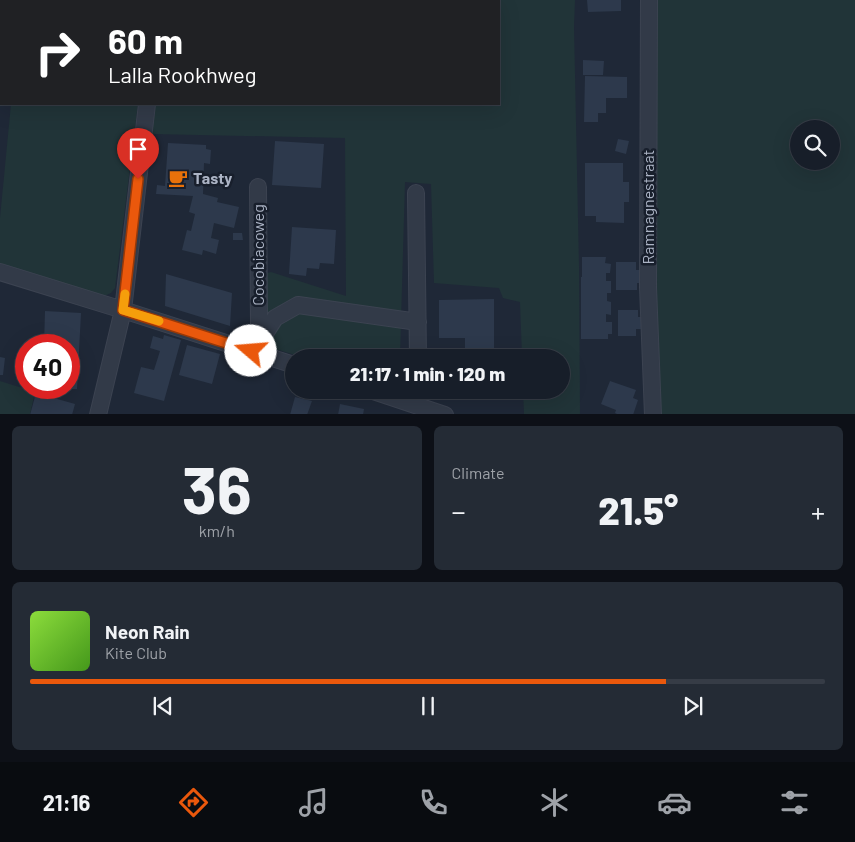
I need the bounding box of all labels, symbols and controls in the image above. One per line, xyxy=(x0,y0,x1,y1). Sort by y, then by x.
text: 60 m xyxy=(108,19,183,61)
icon: right xyxy=(25,20,90,85)
text: Lalla Rookhweg xyxy=(108,61,257,87)
map controls xyxy=(790,120,840,170)
button: search xyxy=(790,120,840,170)
pin xyxy=(117,128,159,179)
icon: arrive xyxy=(124,135,152,163)
street label: Ramnagnestraat xyxy=(638,150,657,264)
cafe icon: Tasty xyxy=(167,167,189,189)
place label: Tasty xyxy=(193,168,232,187)
street label: Cocobiacoweg xyxy=(248,204,267,306)
position arrow xyxy=(224,324,276,376)
speed limit sign: 40 xyxy=(15,334,80,399)
text: 21:17 · 1 min · 120 m xyxy=(350,362,505,385)
text: 36 xyxy=(182,449,252,527)
text: Climate xyxy=(452,463,504,482)
text: 21.5° xyxy=(598,487,678,533)
text: − xyxy=(452,494,466,528)
text: + xyxy=(811,494,825,528)
text: km/h xyxy=(199,521,235,540)
text: Neon Rain xyxy=(105,620,190,643)
text: Kite Club xyxy=(105,643,167,662)
icon: previous xyxy=(149,692,177,720)
icon: pause xyxy=(414,692,442,720)
icon: next xyxy=(679,692,707,720)
icon: directions xyxy=(176,785,211,820)
icon: music xyxy=(296,785,331,820)
icon: phone xyxy=(416,785,451,820)
icon: climate xyxy=(537,785,572,820)
icon: car xyxy=(657,785,692,820)
icon: filters xyxy=(777,785,812,820)
text: 21:16 xyxy=(43,789,90,815)

